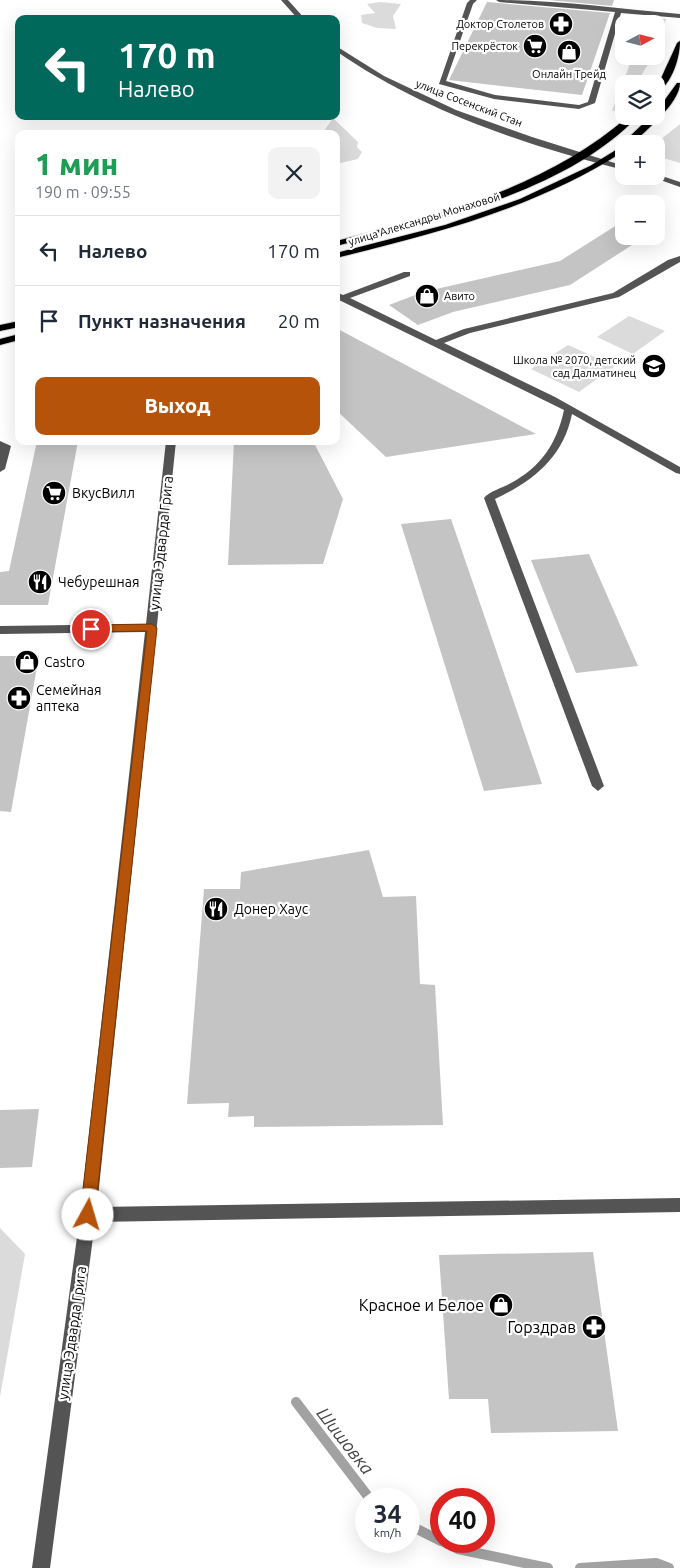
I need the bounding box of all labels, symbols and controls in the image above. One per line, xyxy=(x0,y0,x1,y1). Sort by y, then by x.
pharmacy icon: Доктор Столетов xyxy=(548,11,574,37)
north arrow xyxy=(615,15,665,65)
map controls xyxy=(615,15,665,245)
place label: Доктор Столетов xyxy=(456,18,544,30)
supermarket icon: Перекрёсток xyxy=(522,33,548,59)
icon: left xyxy=(35,35,100,100)
text: 170 m xyxy=(118,35,216,75)
shop icon: Онлайн Трейд xyxy=(556,39,582,65)
place label: Перекрёсток xyxy=(451,40,518,52)
place label: Онлайн Трейд xyxy=(532,68,606,80)
button: layers xyxy=(615,75,665,125)
text: Налево xyxy=(118,76,195,101)
street label: улица Сосенский Стан xyxy=(414,77,524,129)
button: + xyxy=(615,135,665,185)
text: 1 мин xyxy=(35,147,118,181)
button: close xyxy=(268,147,320,199)
text: 190 m · 09:55 xyxy=(35,183,131,201)
street label: улица Александры Монаховой xyxy=(347,190,501,248)
button: − xyxy=(615,195,665,245)
icon: left xyxy=(35,237,63,265)
text: Налево xyxy=(78,240,147,262)
text: 170 m xyxy=(267,240,320,262)
shop icon: Авито xyxy=(414,283,440,309)
place label: Авито xyxy=(444,290,475,302)
icon: arrive xyxy=(35,307,63,335)
text: Пункт назначения xyxy=(78,310,246,332)
text: 20 m xyxy=(278,310,320,332)
school or university icon: Школа № 2070, детский сад Далматинец xyxy=(641,353,667,379)
place label: Школа № 2070, детский сад Далматинец xyxy=(513,354,637,379)
button: Выход xyxy=(35,377,320,435)
street label: улица Эдварда Грига xyxy=(146,475,176,611)
supermarket icon: ВкусВилл xyxy=(41,480,67,506)
place label: ВкусВилл xyxy=(72,485,135,501)
restaurant icon: Чебурешная xyxy=(27,569,53,595)
place label: Чебурешная xyxy=(58,574,139,590)
pin xyxy=(70,608,112,650)
icon: arrive xyxy=(77,615,105,643)
shop icon: Castro xyxy=(14,649,40,675)
place label: Castro xyxy=(44,654,85,670)
place label: Семейная аптека xyxy=(36,682,101,714)
pharmacy icon: Семейная аптека xyxy=(6,685,32,711)
restaurant icon: Донер Хаус xyxy=(203,896,229,922)
place label: Донер Хаус xyxy=(234,901,309,917)
position arrow xyxy=(61,1188,113,1240)
street label: улица Эдварда Грига xyxy=(55,1265,89,1401)
shop icon: Красное и Белое xyxy=(488,1292,514,1318)
place label: Красное и Белое xyxy=(359,1296,484,1314)
pharmacy icon: Горздрав xyxy=(581,1314,607,1340)
place label: Горздрав xyxy=(507,1318,576,1336)
water label: Шишовка xyxy=(313,1403,378,1478)
speed limit sign: 40 xyxy=(430,1488,495,1553)
text: 34 xyxy=(373,1500,402,1528)
text: km/h xyxy=(374,1526,401,1539)

